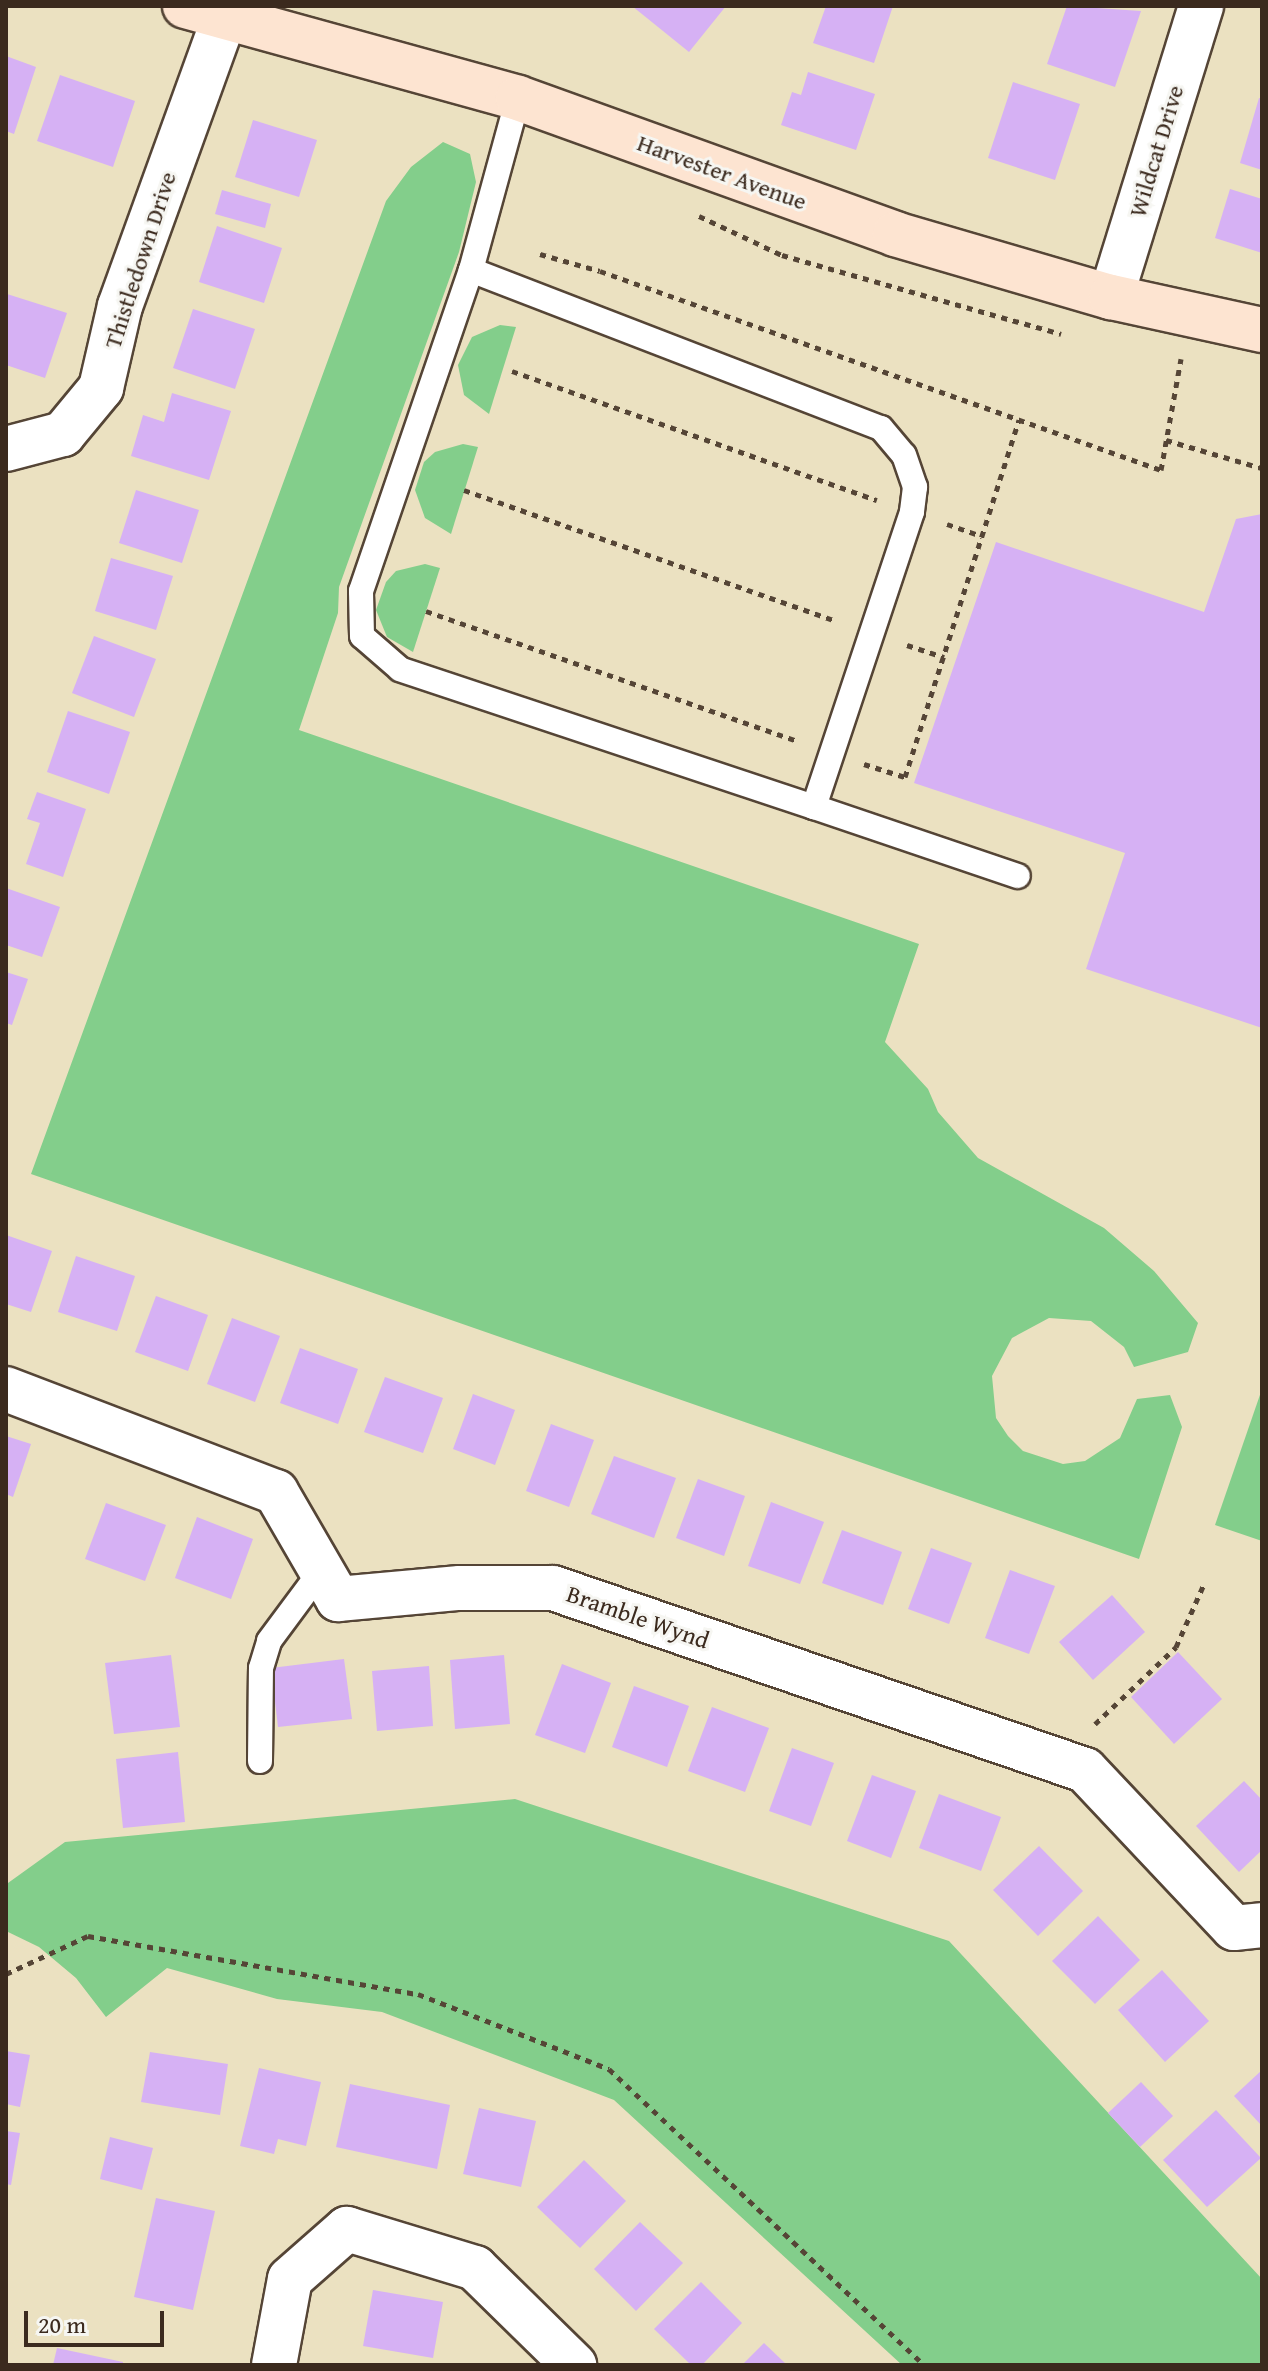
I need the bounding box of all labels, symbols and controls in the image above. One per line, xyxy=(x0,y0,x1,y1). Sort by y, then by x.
street label: Wildcat Drive xyxy=(1122,82,1190,220)
street label: Harvester Avenue xyxy=(633,128,811,216)
street label: Thistledown Drive xyxy=(98,168,182,352)
street label: Bramble Wynd xyxy=(563,1579,713,1655)
scale bar xyxy=(28,2295,168,2345)
text: 20 m xyxy=(38,2307,86,2342)

